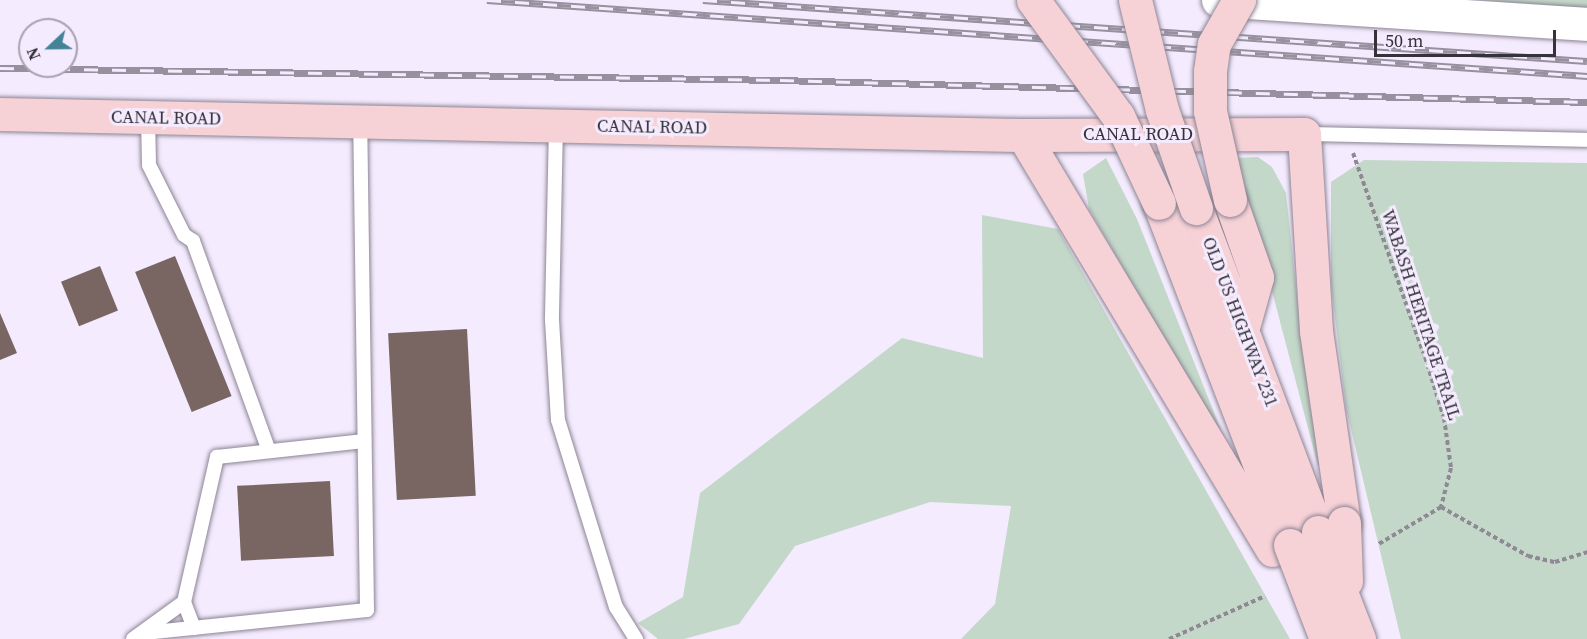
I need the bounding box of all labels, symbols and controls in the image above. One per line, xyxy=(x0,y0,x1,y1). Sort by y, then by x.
north arrow xyxy=(18,18,78,78)
scale bar xyxy=(1377,18,1558,56)
text: 50 m xyxy=(1385,28,1423,53)
text: N xyxy=(21,44,46,64)
street label: CANAL ROAD xyxy=(111,106,221,130)
street label: CANAL ROAD xyxy=(597,115,707,139)
street label: CANAL ROAD xyxy=(1083,123,1193,145)
street label: WABASH HERITAGE TRAIL xyxy=(1377,207,1465,423)
street label: OLD US HIGHWAY 231 xyxy=(1198,234,1282,410)

